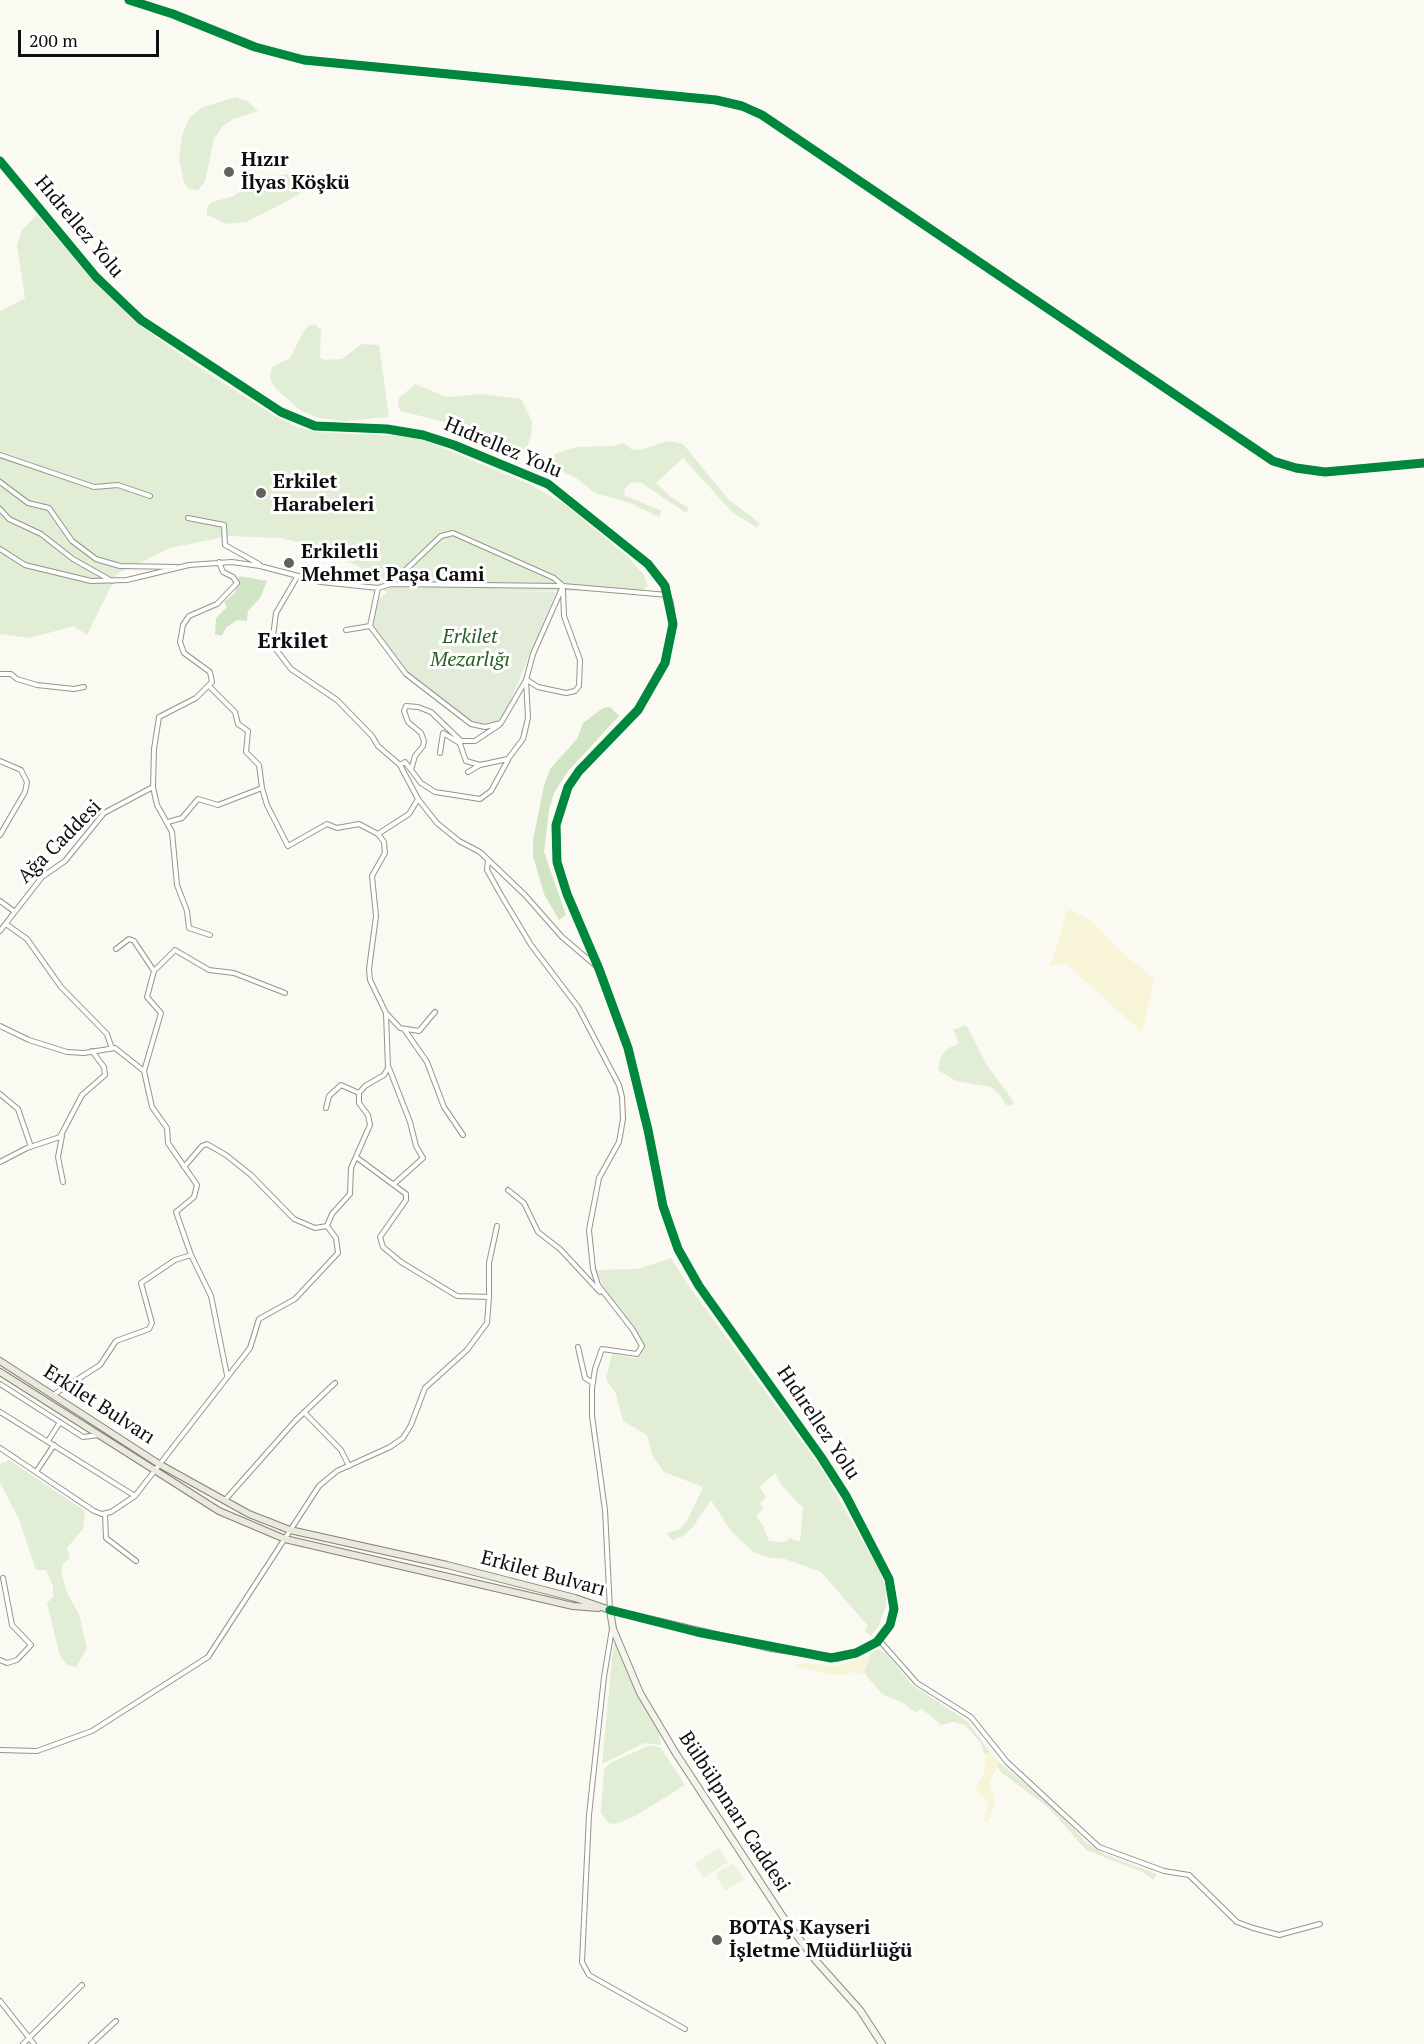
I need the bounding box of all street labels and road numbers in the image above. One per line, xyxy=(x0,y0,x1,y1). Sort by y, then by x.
street label: Hıdrellez Yolu xyxy=(29,171,129,283)
street label: Hıdrellez Yolu xyxy=(441,412,565,484)
street label: Ağa Caddesi xyxy=(13,795,107,889)
street label: Erkilet Bulvarı xyxy=(39,1360,159,1450)
street label: Hıdırellez Yolu xyxy=(771,1362,865,1484)
street label: Erkilet Bulvarı xyxy=(478,1546,608,1602)
street label: Bülbülpınarı Caddesi xyxy=(673,1727,795,1897)

